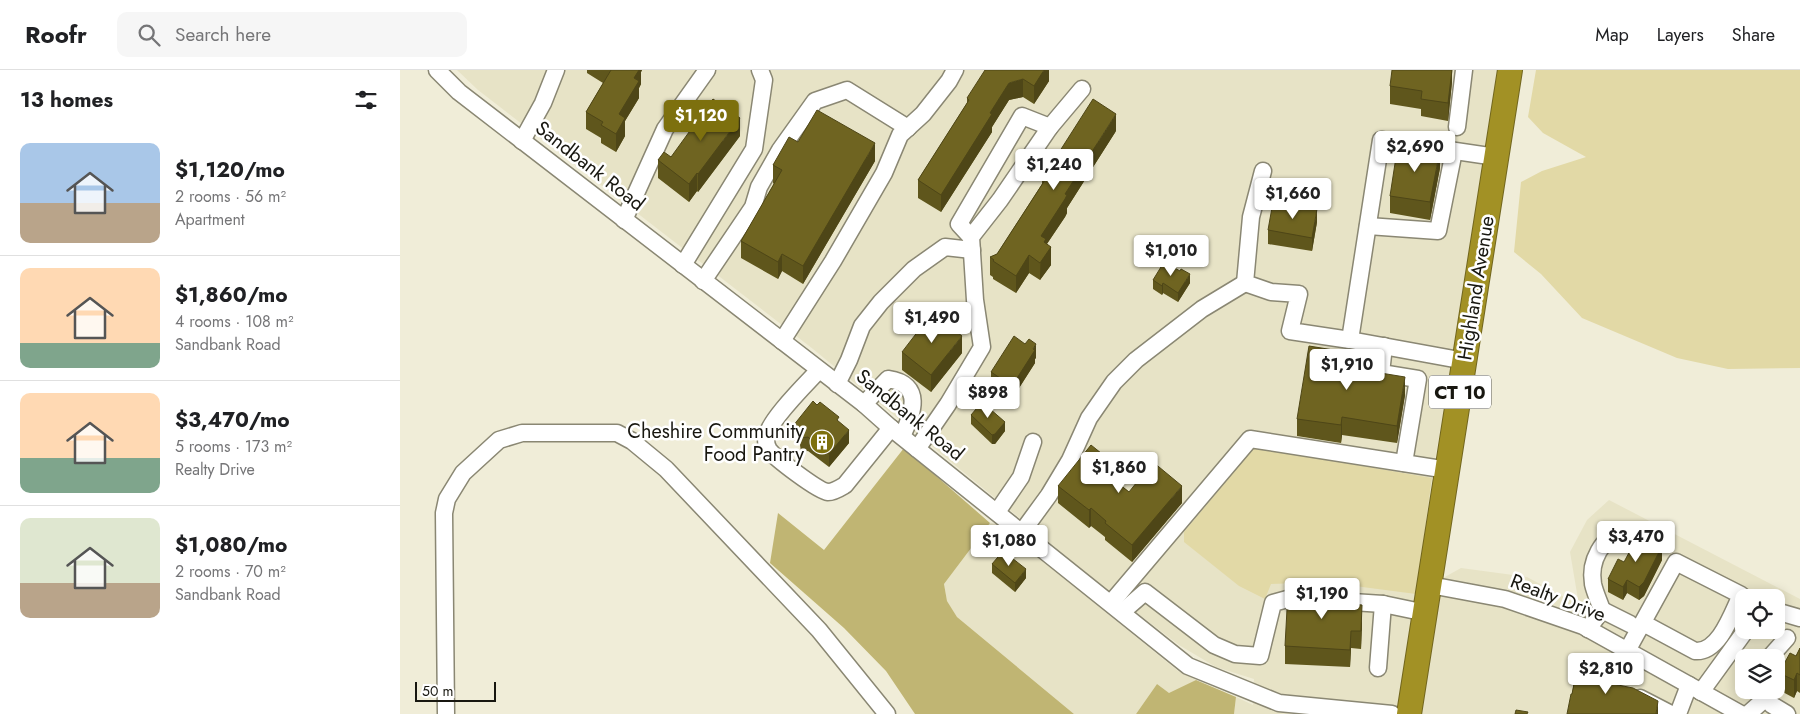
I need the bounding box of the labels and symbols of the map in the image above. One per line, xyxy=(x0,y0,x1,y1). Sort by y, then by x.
pin: $1,120 xyxy=(660,100,742,142)
street label: Sandbank Road xyxy=(529,114,651,218)
pin: $2,690 xyxy=(1374,131,1456,173)
pin: $1,240 xyxy=(1013,148,1095,191)
pin: $1,660 xyxy=(1252,178,1334,220)
street label: Highland Avenue xyxy=(1450,214,1502,362)
pin: $1,010 xyxy=(1130,234,1212,277)
pin: $1,490 xyxy=(891,302,973,344)
pin: $1,910 xyxy=(1306,348,1388,391)
street label: Sandbank Road xyxy=(850,362,970,468)
pin: $898 xyxy=(958,376,1018,419)
road number: CT 10 xyxy=(1429,376,1491,408)
place label: Cheshire Community Food Pantry xyxy=(627,417,804,469)
building icon: Cheshire Community Food Pantry xyxy=(809,429,835,455)
pin: $1,860 xyxy=(1078,452,1160,494)
pin: $3,470 xyxy=(1595,520,1677,563)
pin: $1,080 xyxy=(968,524,1050,567)
street label: Realty Drive xyxy=(1506,567,1610,629)
pin: $1,190 xyxy=(1281,578,1363,620)
pin: $2,810 xyxy=(1565,652,1647,695)
scale bar xyxy=(415,679,496,702)

